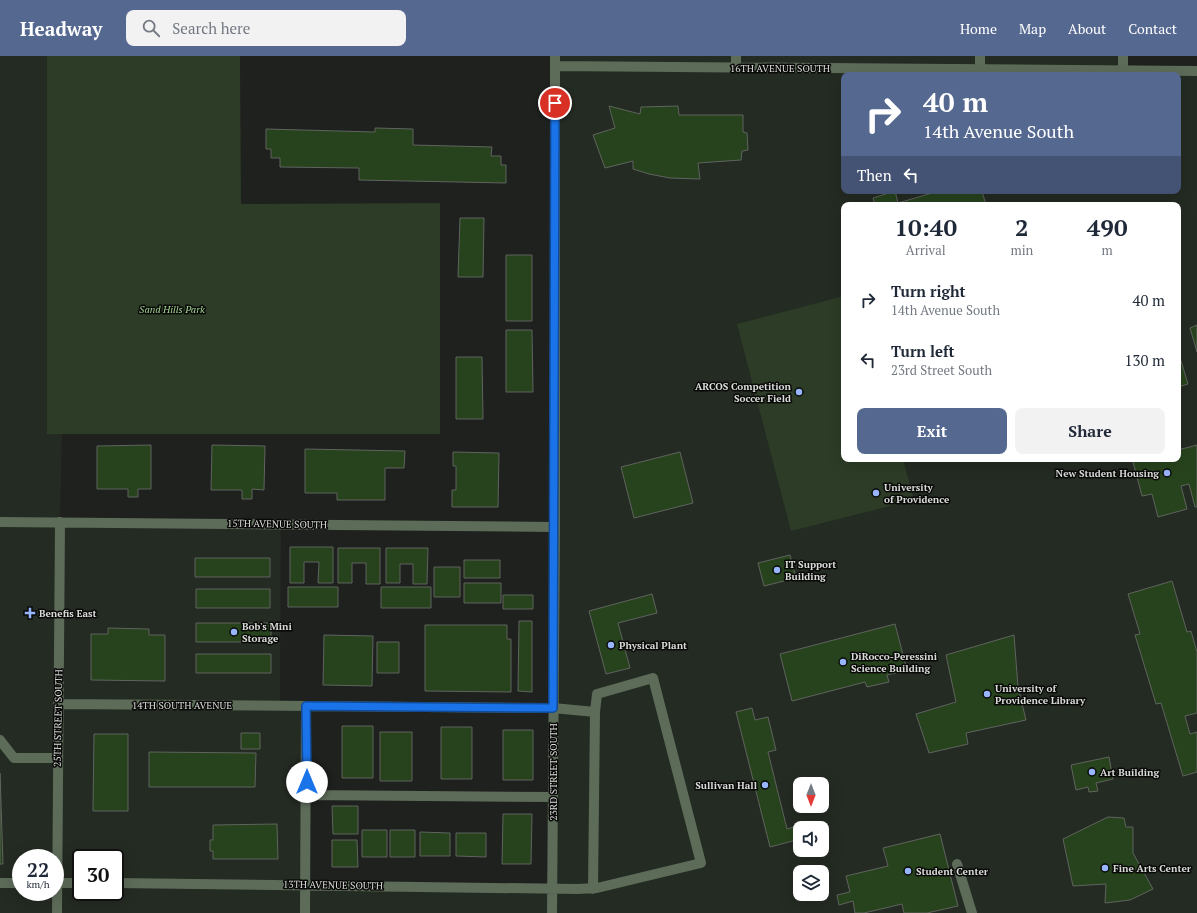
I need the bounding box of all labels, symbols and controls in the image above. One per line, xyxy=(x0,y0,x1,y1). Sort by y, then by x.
search box xyxy=(126,10,406,46)
text: Headway xyxy=(20,16,102,41)
icon: search xyxy=(140,17,162,39)
text: Search here xyxy=(172,18,250,38)
text: Home xyxy=(960,19,997,38)
text: Map xyxy=(1019,19,1046,38)
text: About xyxy=(1068,19,1106,38)
text: Contact xyxy=(1128,19,1177,38)
street label: 16TH AVENUE SOUTH xyxy=(730,62,830,75)
text: 40 m xyxy=(923,83,988,120)
pin xyxy=(538,86,572,120)
icon: right xyxy=(857,88,909,140)
icon: arrive xyxy=(544,92,566,114)
text: 14th Avenue South xyxy=(923,119,1074,143)
icon: left xyxy=(900,164,922,186)
text: Then xyxy=(857,165,892,185)
text: 10:40 xyxy=(894,211,957,243)
text: 2 xyxy=(1015,211,1029,243)
text: 490 xyxy=(1087,211,1127,243)
text: Arrival xyxy=(906,241,946,259)
text: min xyxy=(1010,241,1033,259)
text: m xyxy=(1102,241,1113,259)
text: Turn right xyxy=(891,281,966,301)
icon: right xyxy=(857,289,879,311)
text: 40 m xyxy=(1132,290,1165,310)
text: 14th Avenue South xyxy=(891,301,1000,319)
park label: Sand Hills Park xyxy=(139,303,205,316)
text: Turn left xyxy=(891,341,955,361)
icon: left xyxy=(857,349,879,371)
text: 130 m xyxy=(1124,350,1165,370)
text: 23rd Street South xyxy=(891,361,992,379)
place label: ARCOS Competition Soccer Field xyxy=(695,380,792,405)
marker: ARCOS Competition Soccer Field xyxy=(794,387,804,397)
button: Exit xyxy=(857,408,1007,454)
button: Share xyxy=(1015,408,1165,454)
place label: New Student Housing xyxy=(1056,467,1159,480)
marker: New Student Housing xyxy=(1162,468,1172,478)
place label: University of Providence xyxy=(884,481,950,506)
marker: University of Providence xyxy=(871,488,881,498)
street label: 15TH AVENUE SOUTH xyxy=(227,517,327,531)
place label: IT Support Building xyxy=(785,558,836,583)
marker: IT Support Building xyxy=(772,565,782,575)
marker: Benefis East xyxy=(24,607,36,619)
place label: Benefis East xyxy=(39,607,97,620)
place label: Bob's Mini Storage xyxy=(242,620,292,645)
marker: Bob's Mini Storage xyxy=(229,627,239,637)
place label: Physical Plant xyxy=(619,639,687,652)
marker: Physical Plant xyxy=(606,640,616,650)
place label: DiRocco-Peressini Science Building xyxy=(851,650,938,675)
marker: DiRocco-Peressini Science Building xyxy=(838,657,848,667)
street label: 25TH STREET SOUTH xyxy=(51,669,65,767)
place label: University of Providence Library xyxy=(995,682,1086,707)
marker: University of Providence Library xyxy=(982,689,992,699)
street label: 14TH SOUTH AVENUE xyxy=(132,699,232,712)
street label: 23RD STREET SOUTH xyxy=(547,723,560,821)
position arrow xyxy=(286,761,328,803)
place label: Art Building xyxy=(1100,766,1159,779)
marker: Art Building xyxy=(1087,767,1097,777)
north arrow xyxy=(793,777,829,813)
map controls xyxy=(793,777,829,901)
place label: Sullivan Hall xyxy=(695,779,758,792)
marker: Sullivan Hall xyxy=(760,780,770,790)
button: sound xyxy=(793,821,829,857)
speed limit sign: 30 xyxy=(72,849,124,901)
text: 22 xyxy=(27,856,49,883)
place label: Fine Arts Center xyxy=(1113,862,1192,875)
marker: Fine Arts Center xyxy=(1100,863,1110,873)
button: layers xyxy=(793,865,829,901)
place label: Student Center xyxy=(916,865,989,878)
marker: Student Center xyxy=(903,866,913,876)
text: km/h xyxy=(26,878,50,891)
street label: 13TH AVENUE SOUTH xyxy=(283,878,383,892)

